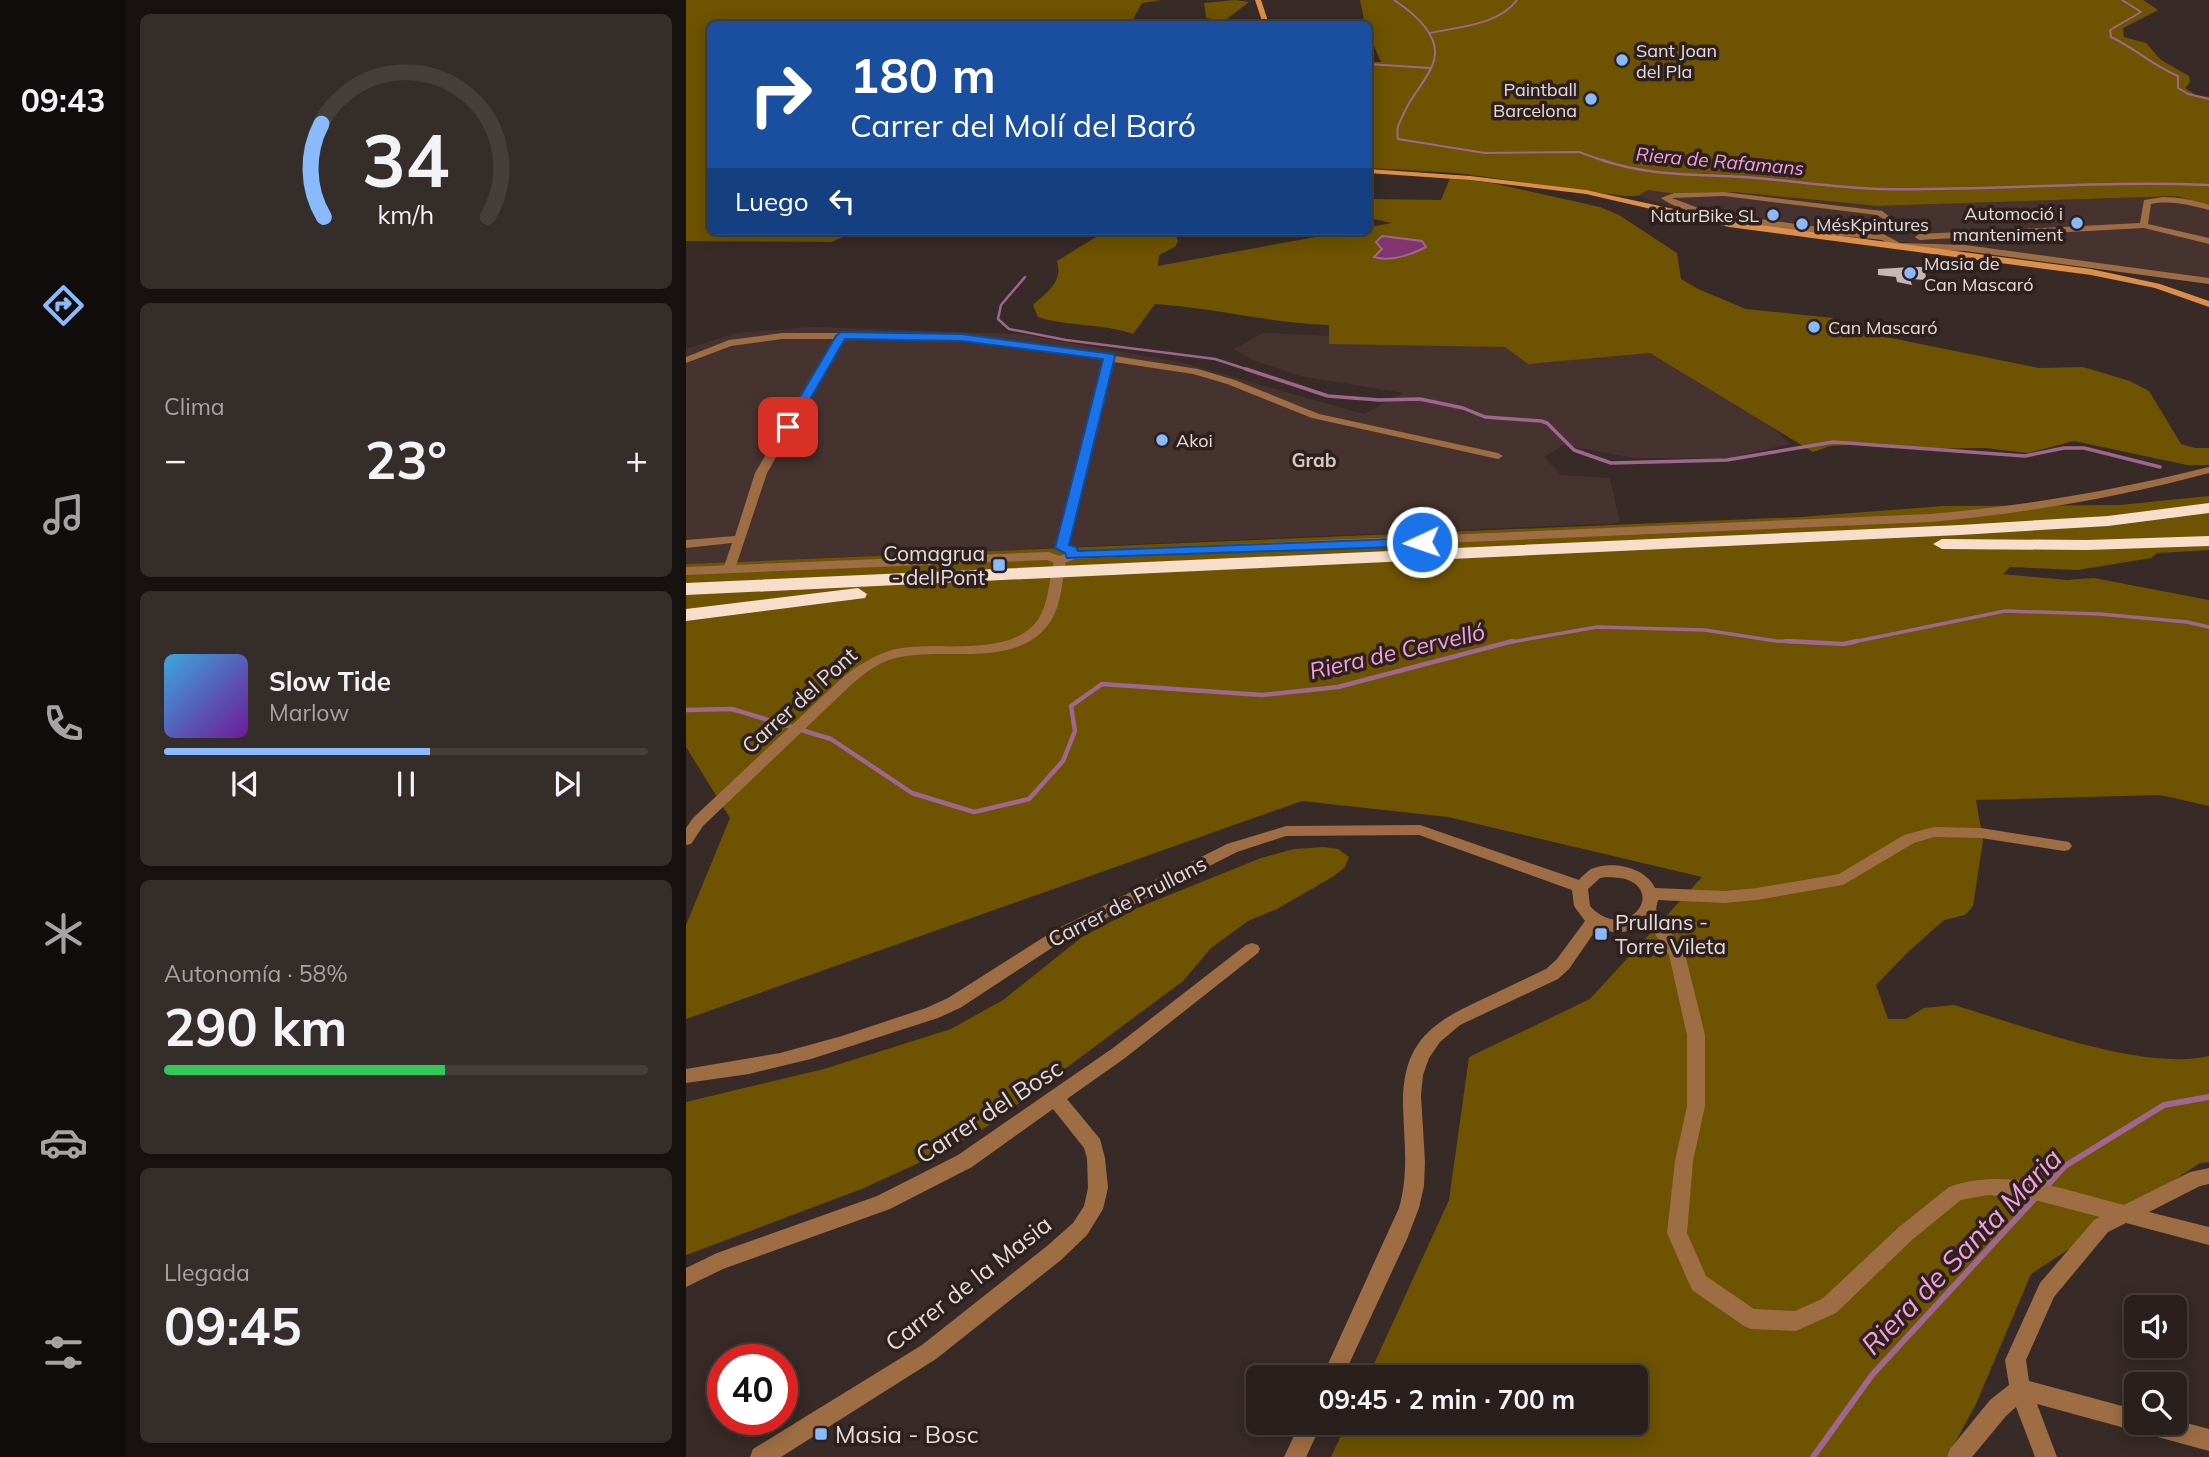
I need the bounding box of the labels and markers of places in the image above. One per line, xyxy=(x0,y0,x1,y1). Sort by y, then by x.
place label: Sant Joan del Pla xyxy=(1636,39,1717,83)
marker: Sant Joan del Pla xyxy=(1614,52,1630,68)
place label: Paintball Barcelona xyxy=(1493,78,1577,122)
marker: Paintball Barcelona xyxy=(1583,91,1599,107)
place label: Automoció i manteniment xyxy=(1953,202,2063,246)
place label: NaturBike SL xyxy=(1650,204,1759,227)
marker: NaturBike SL xyxy=(1765,207,1781,223)
place label: MésKpintures xyxy=(1816,213,1929,236)
marker: Automoció i manteniment xyxy=(2069,215,2085,231)
marker: MésKpintures xyxy=(1794,216,1810,232)
place label: Masia de Can Mascaró xyxy=(1924,252,2034,296)
marker: Masia de Can Mascaró xyxy=(1902,265,1918,281)
place label: Can Mascaró xyxy=(1828,316,1938,339)
marker: Can Mascaró xyxy=(1806,319,1822,335)
pin xyxy=(758,397,818,457)
place label: Akoi xyxy=(1176,429,1213,452)
marker: Akoi xyxy=(1154,432,1170,448)
place label: Comagrua - del Pont xyxy=(883,540,985,590)
marker: Comagrua - del Pont xyxy=(991,557,1007,573)
place label: Prullans - Torre Vileta xyxy=(1615,909,1726,959)
marker: Prullans - Torre Vileta xyxy=(1593,926,1609,942)
place label: Masia - Bosc xyxy=(835,1419,979,1449)
marker: Masia - Bosc xyxy=(813,1426,829,1442)

